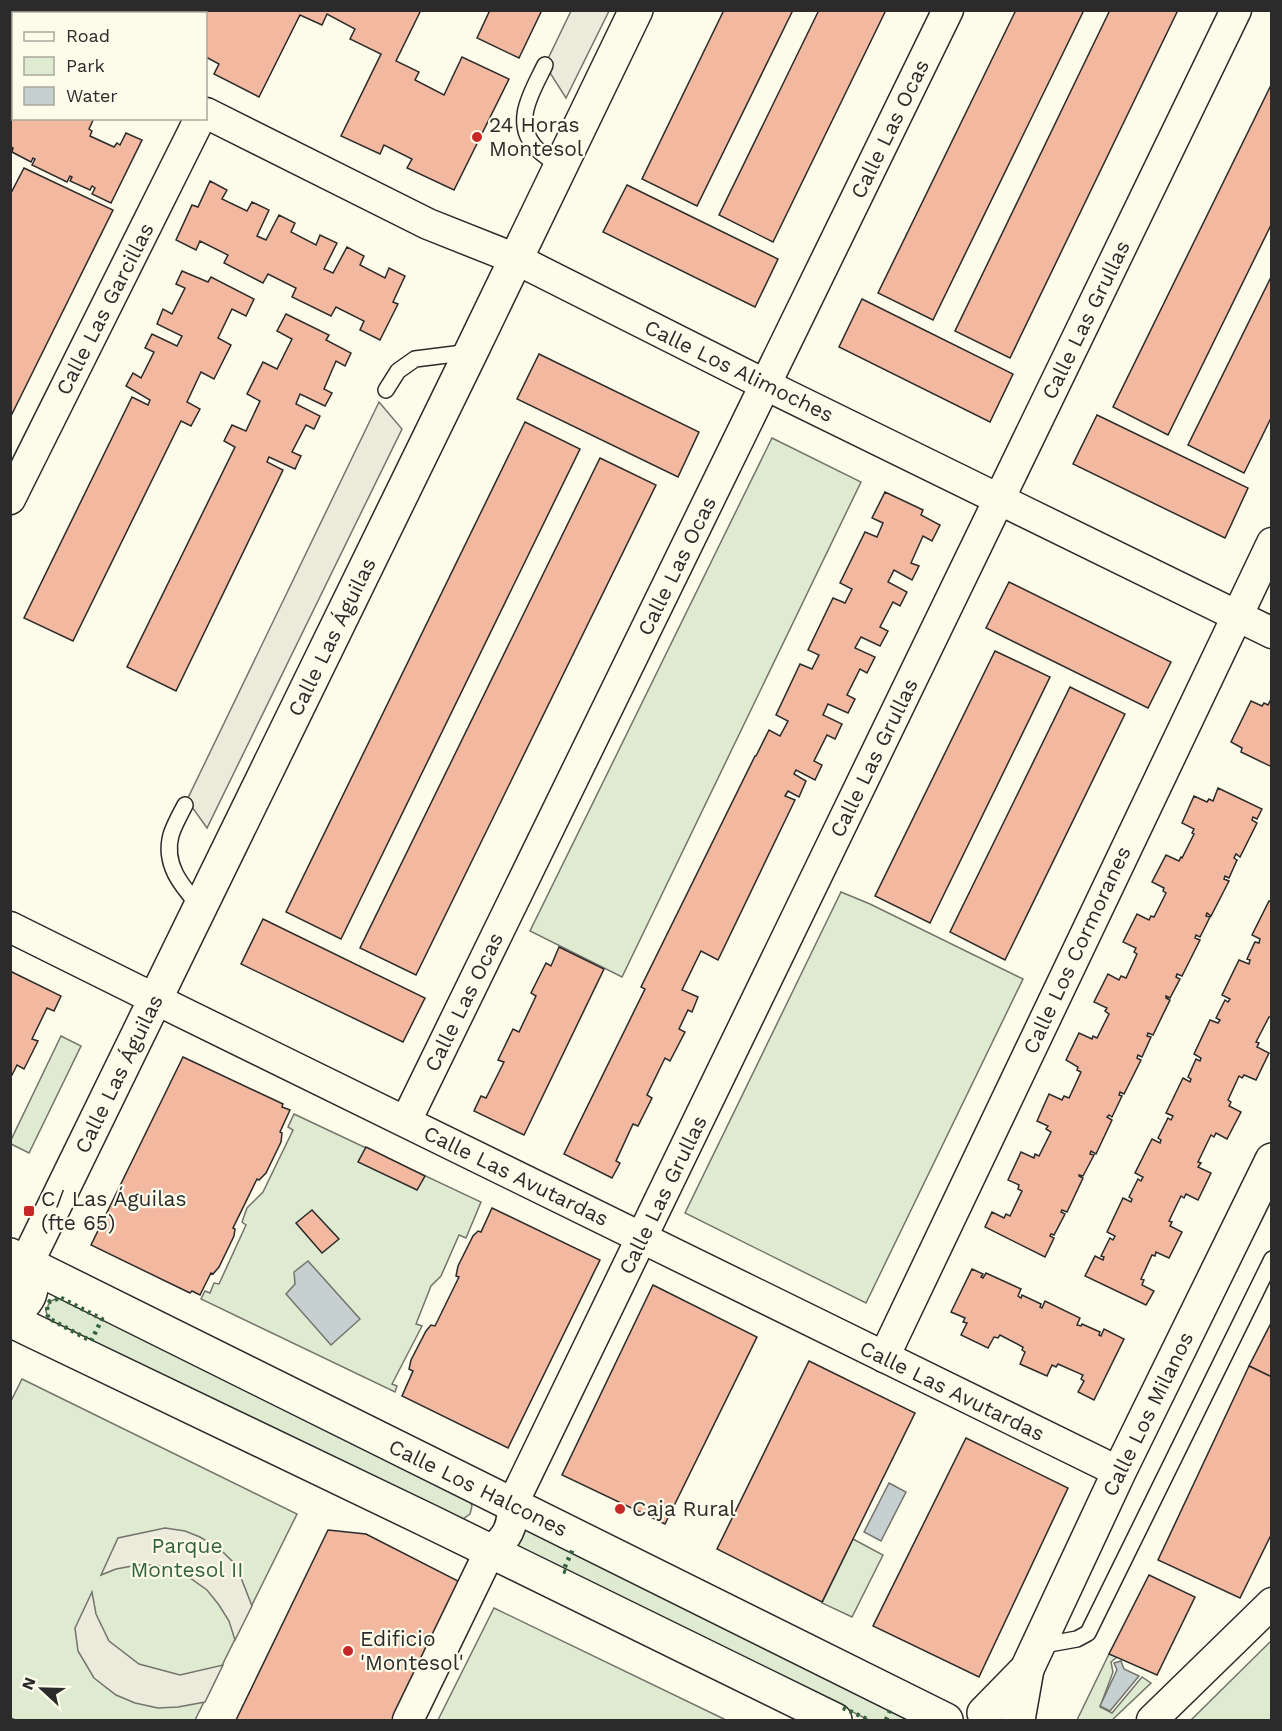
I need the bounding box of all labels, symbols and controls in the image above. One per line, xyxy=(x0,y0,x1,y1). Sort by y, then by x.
legend xyxy=(12,12,207,120)
text: Road xyxy=(66,25,110,46)
text: Park xyxy=(66,55,105,76)
street label: Calle Las Ocas xyxy=(845,55,934,202)
text: Water xyxy=(66,85,118,106)
place label: 24 Horas Montesol xyxy=(489,112,584,161)
marker: 24 Horas Montesol xyxy=(470,130,484,144)
street label: Calle Las Garcillas xyxy=(50,219,159,399)
street label: Calle Las Grullas xyxy=(1036,236,1135,403)
street label: Calle Los Alimoches xyxy=(641,314,838,427)
street label: Calle Las Ocas xyxy=(632,492,721,639)
street label: Calle Las Águilas xyxy=(282,553,381,720)
street label: Calle Las Grullas xyxy=(824,674,923,841)
street label: Calle Los Cormoranes xyxy=(1017,842,1136,1057)
street label: Calle Las Ocas xyxy=(419,928,508,1075)
street label: Calle Las Águilas xyxy=(69,990,168,1157)
street label: Calle Las Grullas xyxy=(613,1111,712,1278)
street label: Calle Las Avutardas xyxy=(420,1120,613,1231)
place label: C/ Las Águilas (fte 65) xyxy=(41,1186,187,1235)
marker: C/ Las Águilas (fte 65) xyxy=(22,1204,36,1218)
street label: Calle Los Milanos xyxy=(1097,1327,1198,1500)
street label: Calle Las Avutardas xyxy=(856,1335,1049,1446)
street label: Calle Los Halcones xyxy=(385,1433,572,1542)
place label: Caja Rural xyxy=(632,1496,736,1521)
marker: Caja Rural xyxy=(613,1502,627,1516)
park label: Parque Montesol II xyxy=(130,1533,244,1582)
place label: Edificio 'Montesol' xyxy=(360,1626,464,1675)
marker: Edificio 'Montesol' xyxy=(341,1644,355,1658)
north arrow xyxy=(12,1659,72,1719)
text: N xyxy=(18,1675,40,1693)

